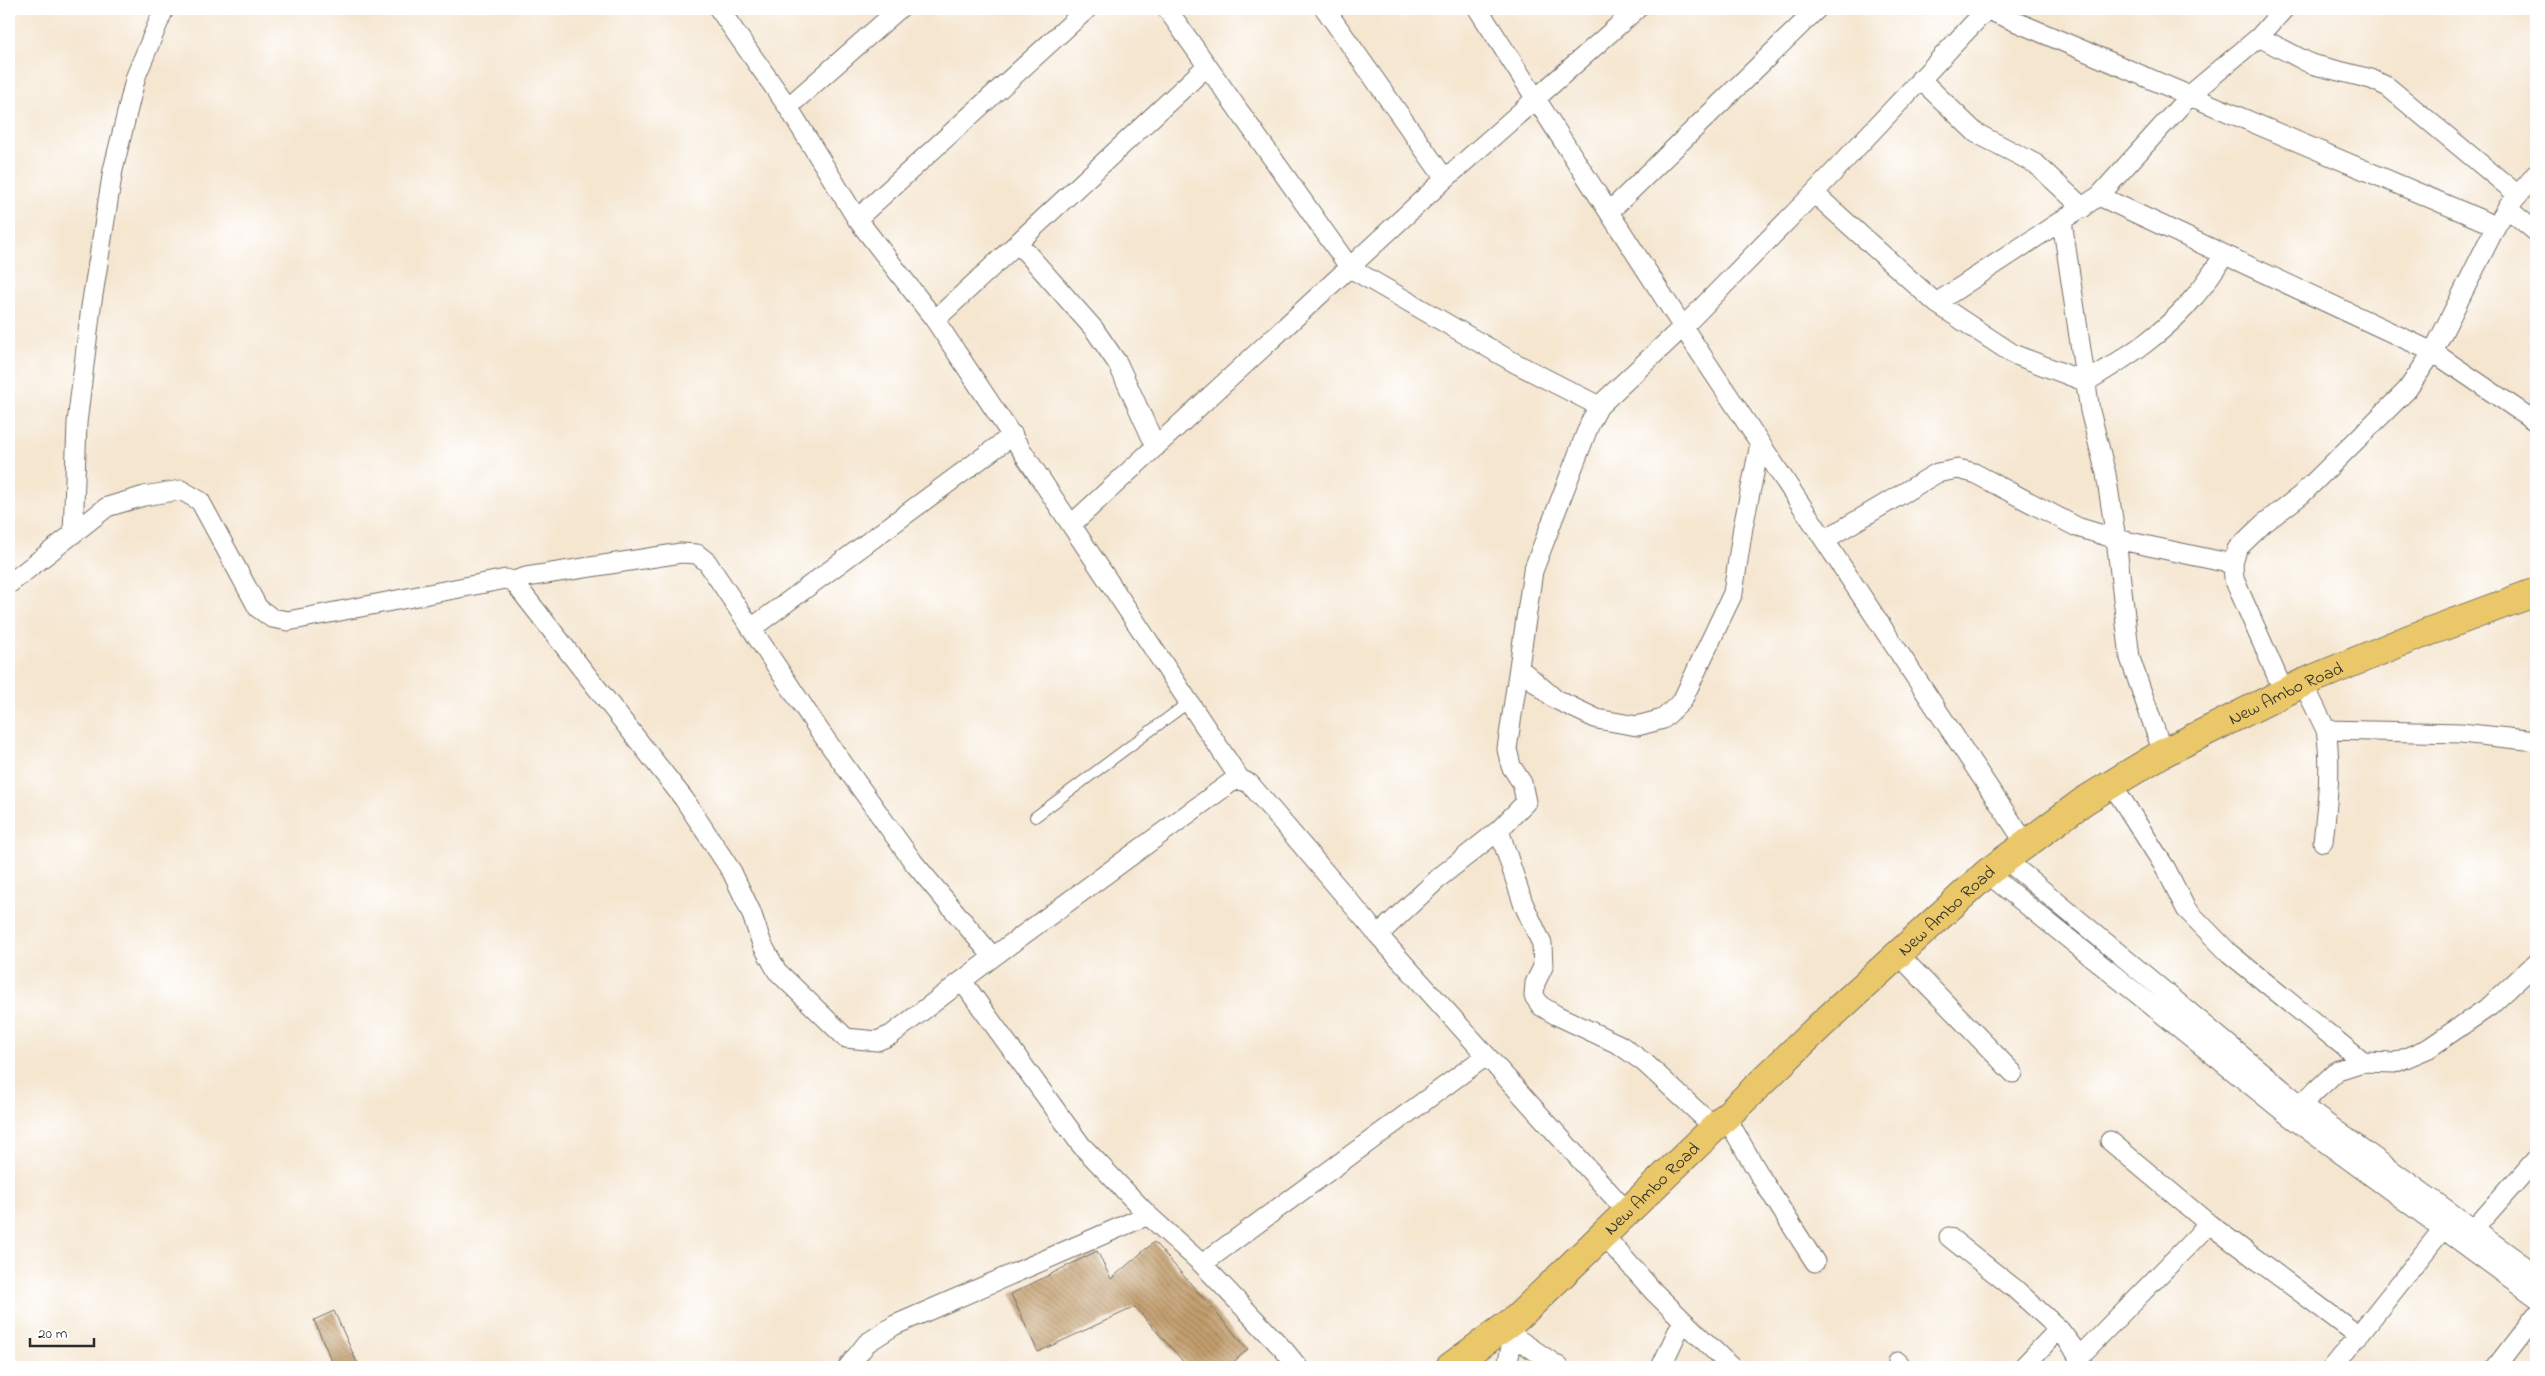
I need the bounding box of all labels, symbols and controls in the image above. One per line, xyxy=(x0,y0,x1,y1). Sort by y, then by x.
street label: New Ambo Road xyxy=(2225,657,2348,733)
street label: New Ambo Road xyxy=(1893,860,2001,963)
street label: New Ambo Road xyxy=(1599,1137,1707,1242)
scale bar xyxy=(30,1316,94,1348)
text: 20 m xyxy=(38,1323,68,1345)

